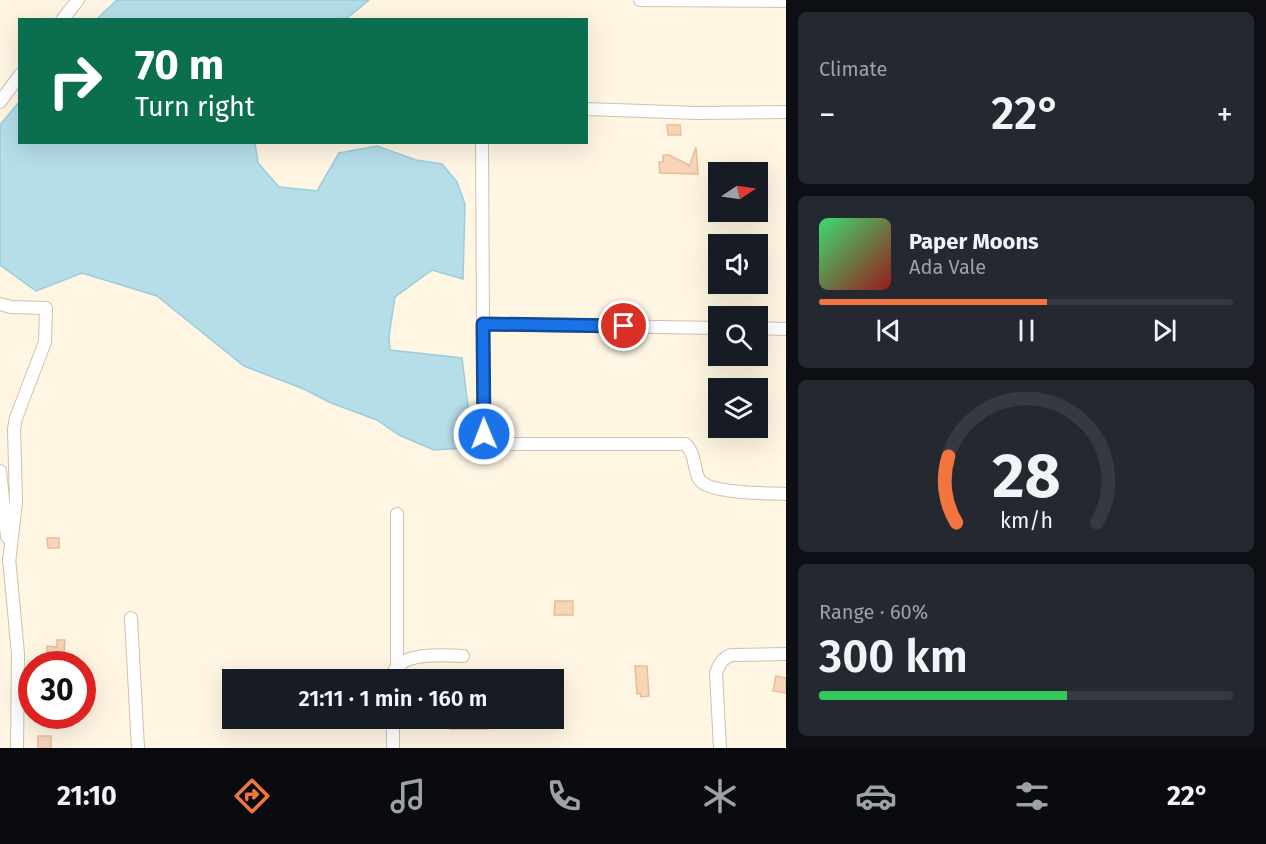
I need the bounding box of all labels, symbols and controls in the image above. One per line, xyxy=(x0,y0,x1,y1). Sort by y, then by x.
text: 70 m xyxy=(135,40,224,90)
icon: right xyxy=(36,42,114,120)
text: Climate xyxy=(819,57,887,81)
text: 22° xyxy=(991,87,1061,141)
text: Turn right xyxy=(135,91,255,123)
text: − xyxy=(819,95,836,135)
text: + xyxy=(1217,95,1233,135)
north arrow xyxy=(708,162,768,222)
map controls xyxy=(708,162,768,438)
text: Paper Moons xyxy=(909,228,1039,255)
button: sound xyxy=(708,234,768,294)
text: Ada Vale xyxy=(909,255,986,279)
pin xyxy=(598,300,649,351)
button: search xyxy=(708,306,768,366)
icon: arrive xyxy=(607,309,640,342)
icon: previous xyxy=(872,314,905,347)
icon: pause xyxy=(1010,314,1043,347)
icon: next xyxy=(1148,314,1181,347)
button: layers xyxy=(708,378,768,438)
position arrow xyxy=(452,402,516,466)
text: 28 xyxy=(992,439,1060,514)
text: km/h xyxy=(999,508,1053,534)
text: Range · 60% xyxy=(819,600,928,624)
text: 300 km xyxy=(819,630,968,684)
speed limit sign: 30 xyxy=(18,651,96,729)
text: 21:11 · 1 min · 160 m xyxy=(298,685,488,712)
icon: directions xyxy=(231,775,273,817)
icon: music xyxy=(387,775,429,817)
icon: phone xyxy=(543,775,585,817)
icon: climate xyxy=(699,775,741,817)
icon: car xyxy=(855,775,897,817)
icon: filters xyxy=(1011,775,1053,817)
text: 21:10 xyxy=(57,780,117,812)
text: 22° xyxy=(1167,780,1209,812)

